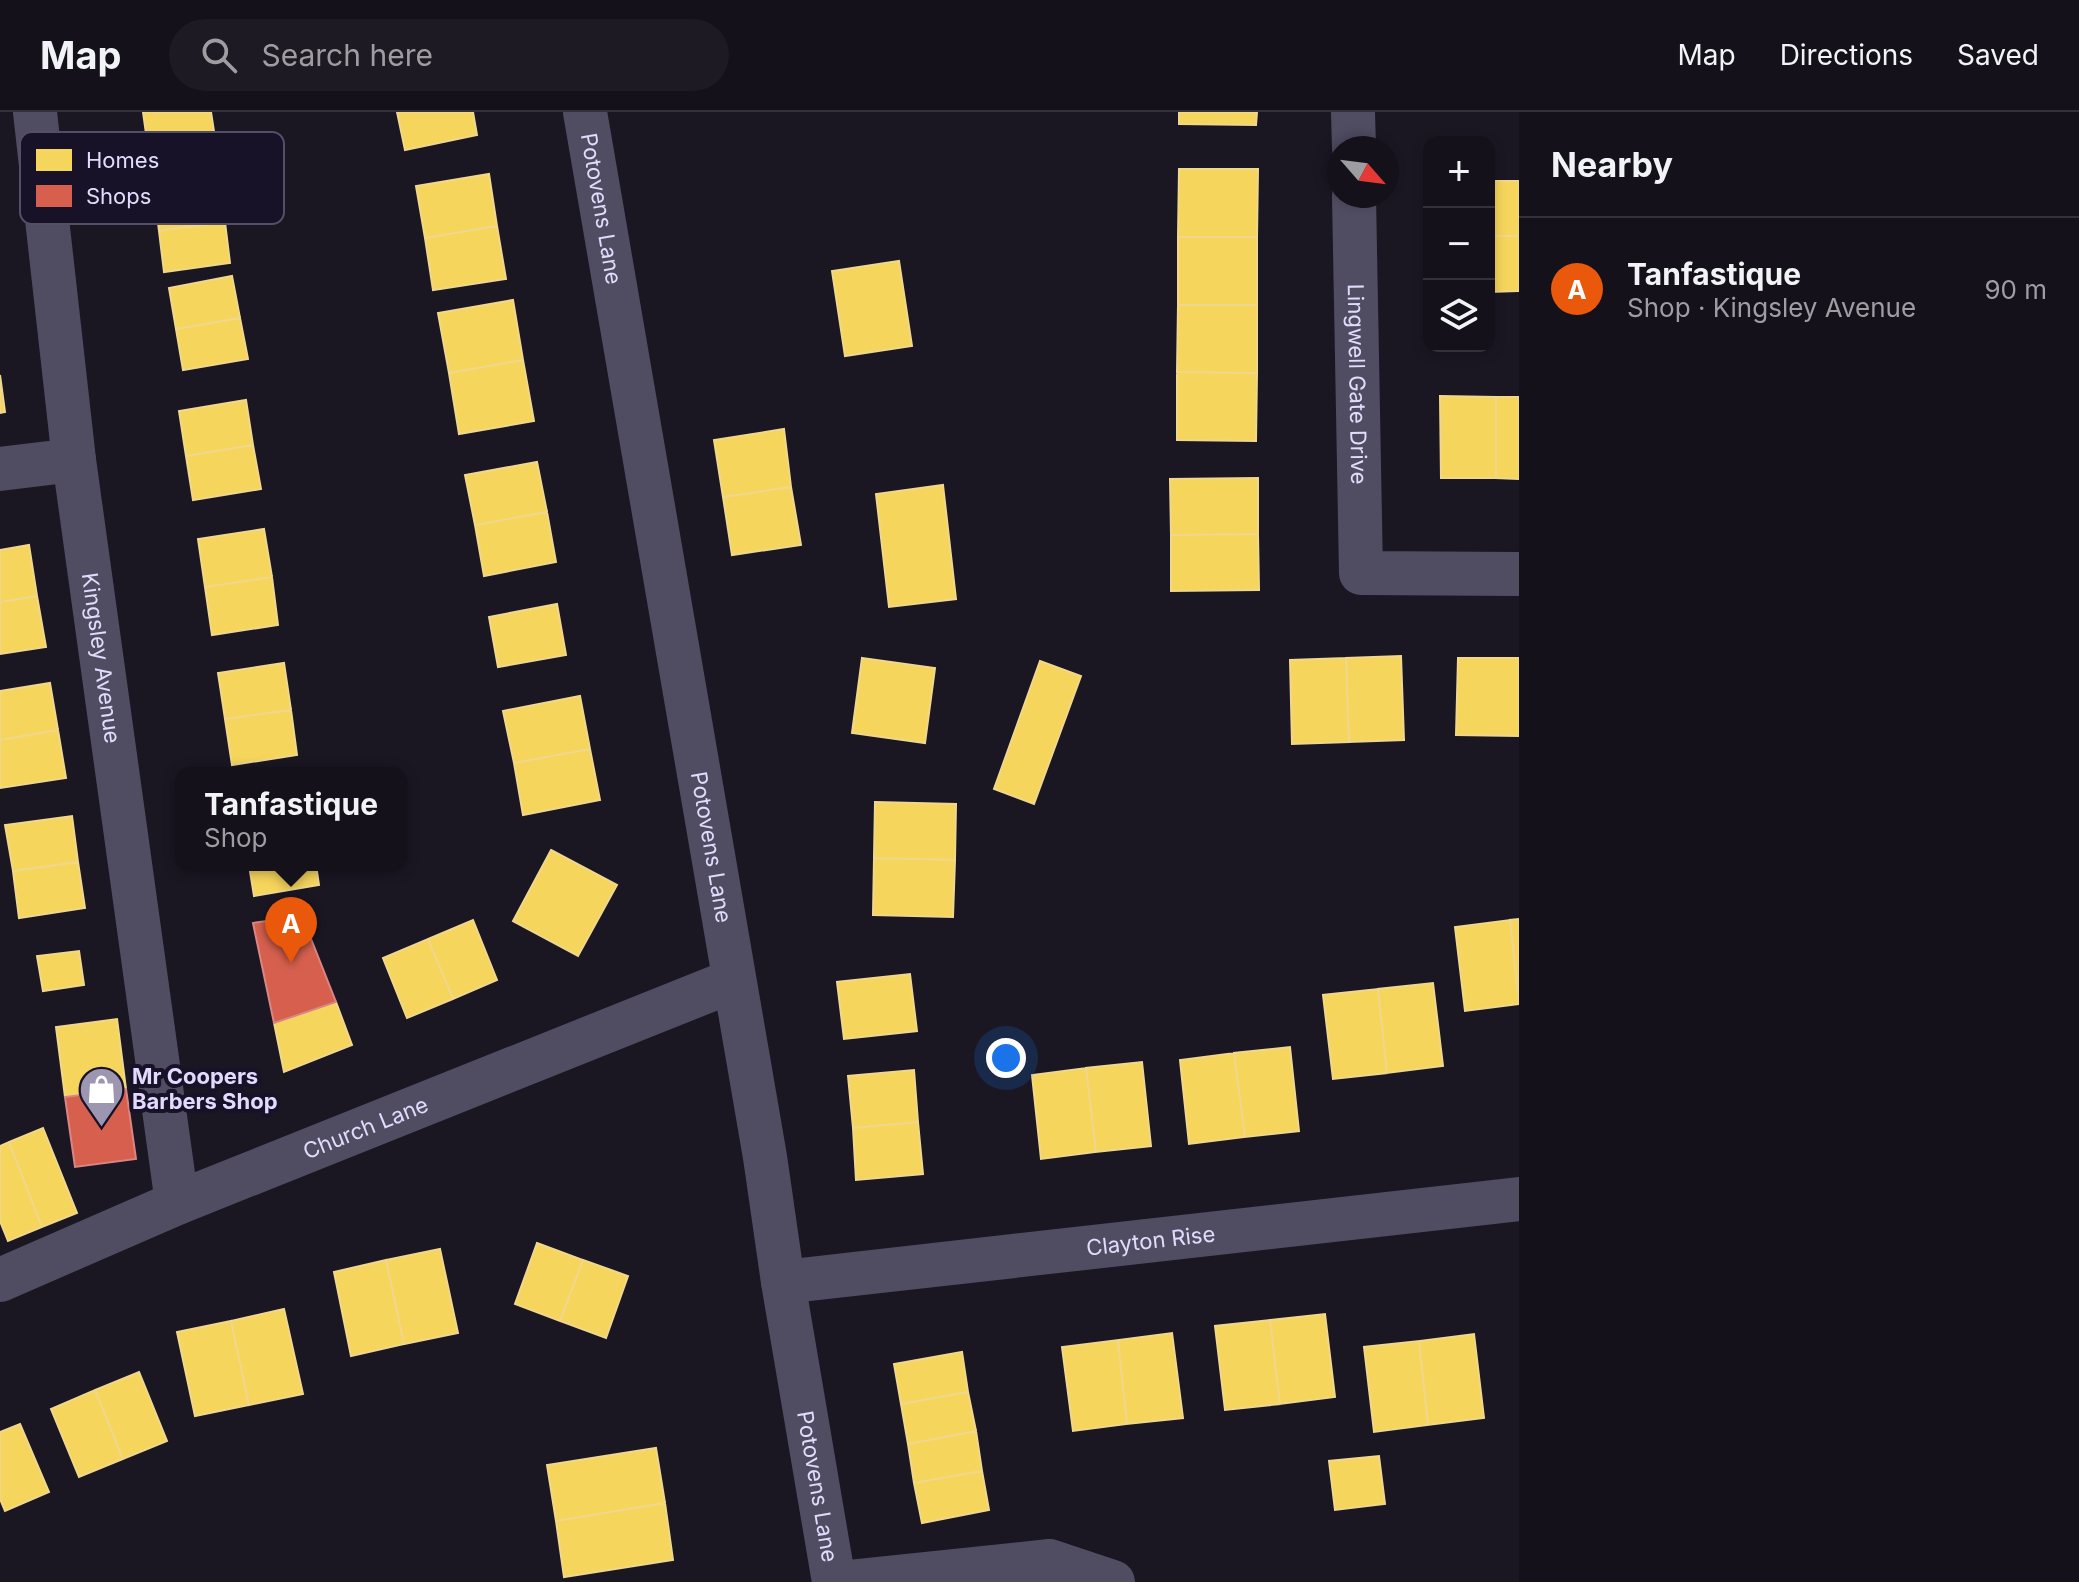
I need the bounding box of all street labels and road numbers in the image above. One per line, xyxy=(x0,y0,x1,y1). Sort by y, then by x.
street label: Potovens Lane xyxy=(576,131,627,286)
street label: Lingwell Gate Drive xyxy=(1343,283,1372,485)
street label: Kingsley Avenue xyxy=(77,571,126,745)
street label: Potovens Lane xyxy=(686,770,737,925)
street label: Church Lane xyxy=(299,1091,432,1164)
street label: Clayton Rise xyxy=(1085,1220,1216,1261)
street label: Potovens Lane xyxy=(792,1409,843,1564)

